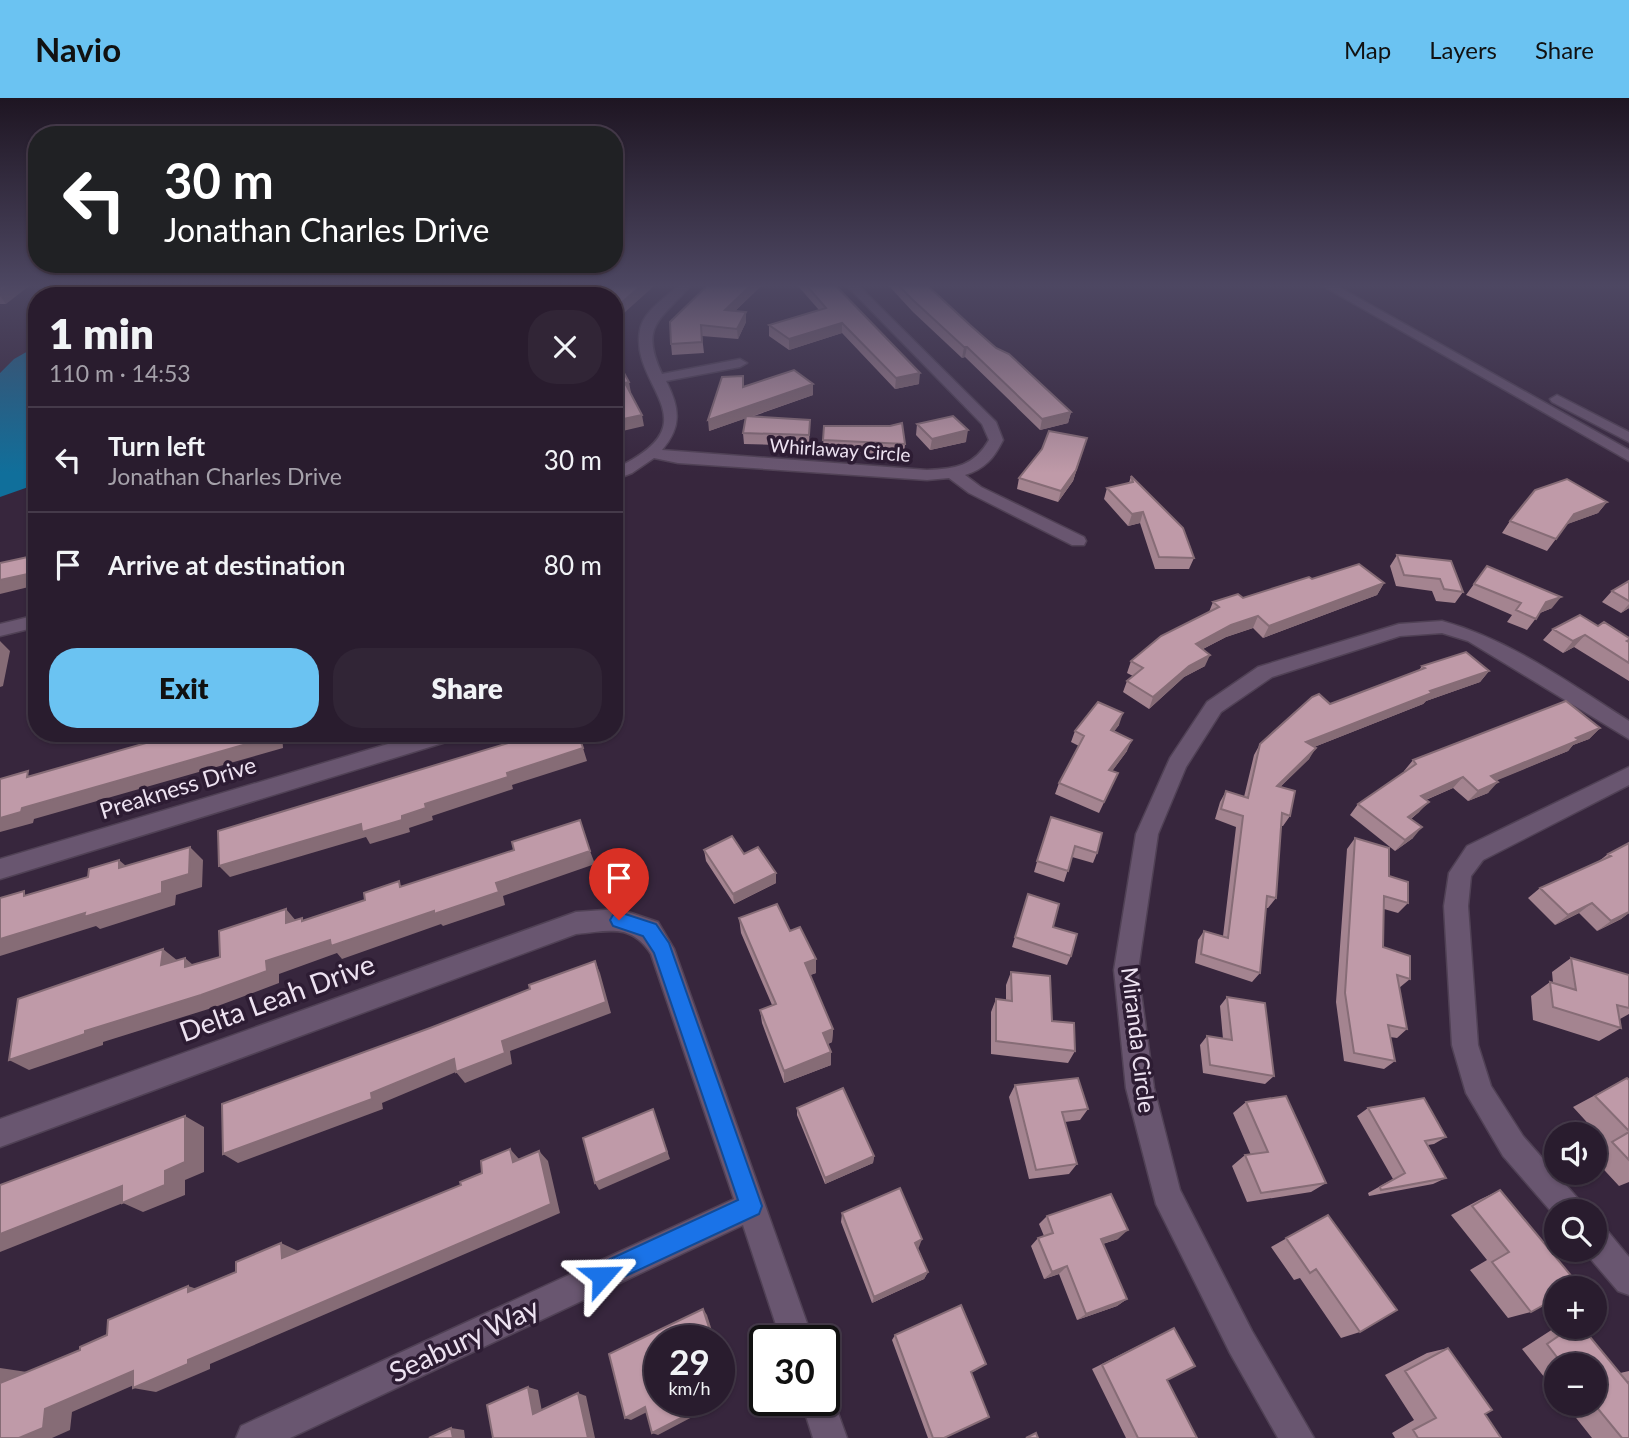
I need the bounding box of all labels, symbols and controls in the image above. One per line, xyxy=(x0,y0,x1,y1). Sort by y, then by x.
text: Navio xyxy=(35,29,121,69)
text: Map xyxy=(1344,35,1391,64)
text: Layers xyxy=(1429,35,1497,64)
text: Share xyxy=(1535,35,1594,64)
text: 30 m xyxy=(164,151,274,209)
icon: left xyxy=(49,154,140,245)
text: Jonathan Charles Drive xyxy=(164,210,490,249)
text: 1 min xyxy=(49,308,154,358)
button: close xyxy=(528,310,602,384)
text: 110 m · 14:53 xyxy=(49,359,191,387)
text: Turn left xyxy=(108,430,205,462)
street label: Whirlaway Circle xyxy=(769,433,911,466)
icon: left xyxy=(49,441,87,479)
text: 30 m xyxy=(544,444,602,476)
text: Jonathan Charles Drive xyxy=(108,462,342,490)
icon: arrive xyxy=(49,546,87,584)
text: Arrive at destination xyxy=(108,549,345,581)
text: 80 m xyxy=(544,549,602,581)
button: Exit xyxy=(49,648,319,728)
button: Share xyxy=(333,648,602,728)
street label: Preakness Drive xyxy=(96,750,259,824)
pin xyxy=(589,848,649,920)
icon: arrive xyxy=(600,859,638,897)
street label: Delta Leah Drive xyxy=(174,946,379,1048)
street label: Miranda Circle xyxy=(1116,965,1162,1114)
map controls xyxy=(1544,1122,1607,1416)
button: sound xyxy=(1544,1122,1607,1185)
button: search xyxy=(1544,1199,1607,1262)
position arrow xyxy=(565,1239,639,1313)
button: + xyxy=(1544,1276,1607,1339)
street label: Seabury Way xyxy=(383,1289,544,1389)
speed limit sign: 30 xyxy=(749,1325,840,1416)
text: 29 xyxy=(669,1340,710,1382)
button: − xyxy=(1544,1353,1607,1416)
text: km/h xyxy=(668,1377,711,1399)

